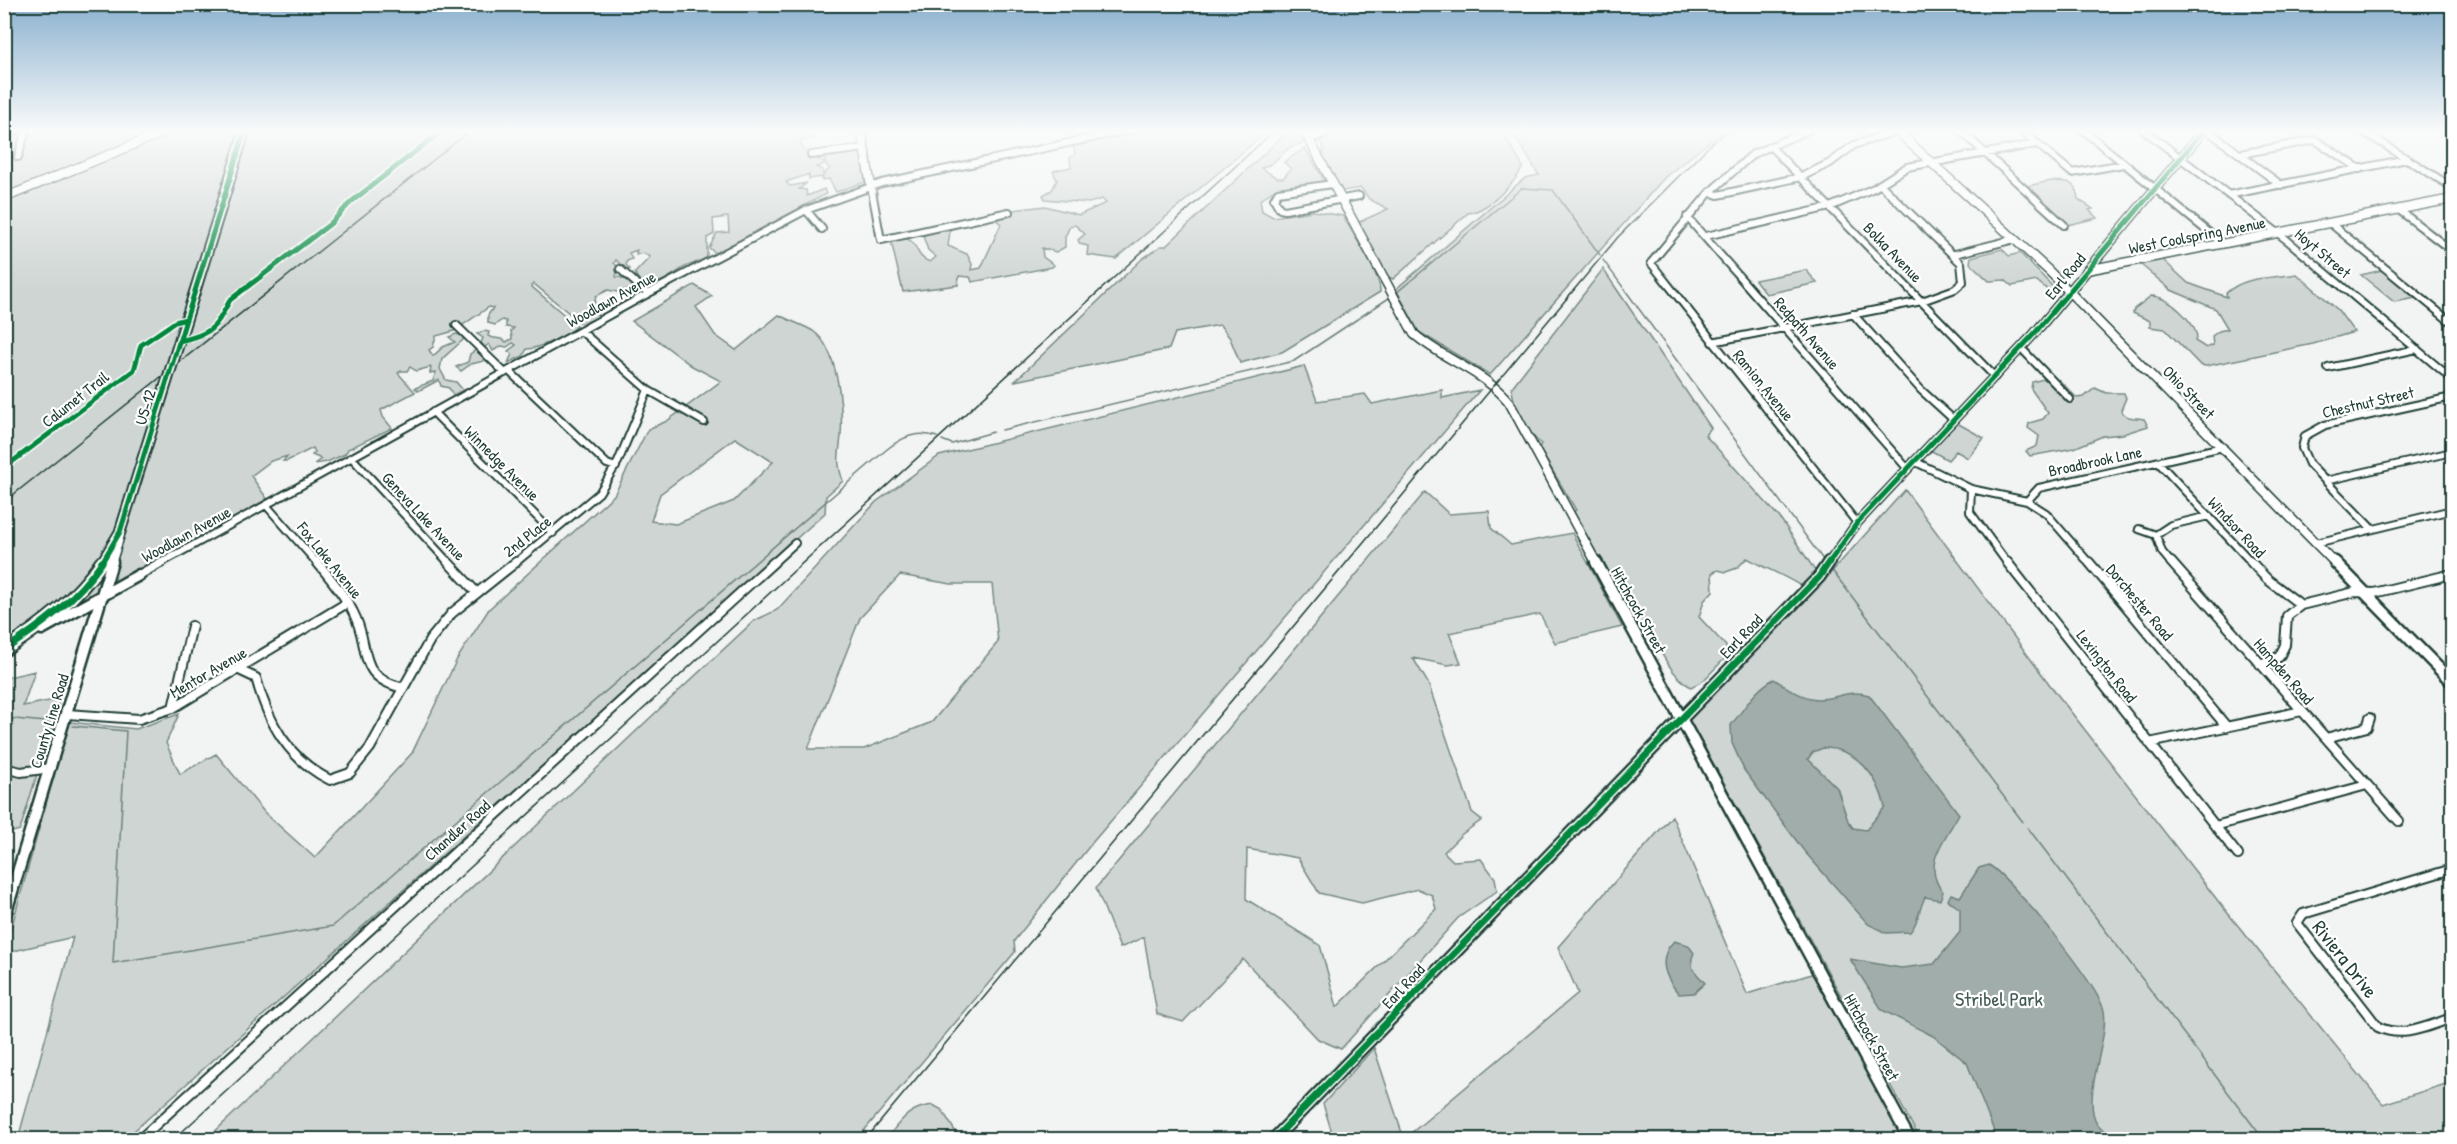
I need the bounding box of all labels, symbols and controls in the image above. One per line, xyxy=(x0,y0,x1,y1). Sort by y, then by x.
street label: West Coolspring Avenue xyxy=(2127,211,2268,259)
street label: Bolka Avenue xyxy=(1859,217,1928,287)
street label: Hoyt Street xyxy=(2290,223,2356,283)
street label: Earl Road xyxy=(2040,248,2090,304)
street label: Woodlawn Avenue xyxy=(563,265,660,332)
street label: Redpath Avenue xyxy=(1769,292,1845,374)
street label: Ramion Avenue xyxy=(1728,345,1800,426)
street label: Ohio Street xyxy=(2158,360,2220,424)
street label: Calumet Trail xyxy=(37,365,114,432)
street label: Chestnut Street xyxy=(2320,381,2417,423)
street label: US-12 xyxy=(129,386,161,427)
street label: Winnedge Avenue xyxy=(459,420,545,506)
street label: Broadbrook Lane xyxy=(2046,440,2144,482)
street label: Geneva Lake Avenue xyxy=(377,467,471,565)
street label: Windsor Road xyxy=(2203,492,2271,562)
street label: Woodlawn Avenue xyxy=(138,500,235,567)
street label: 2nd Place xyxy=(498,510,556,562)
street label: Fox Lake Avenue xyxy=(292,516,368,603)
street label: Dorchester Road xyxy=(2101,559,2179,645)
street label: Hitchcock Street xyxy=(1606,563,1672,658)
street label: Earl Road xyxy=(1714,609,1768,663)
street label: Lexington Road xyxy=(2072,625,2142,707)
street label: Hampden Road xyxy=(2249,633,2319,709)
street label: Mentor Avenue xyxy=(165,641,251,703)
street label: County Line Road xyxy=(24,671,74,771)
street label: Chandler Road xyxy=(419,794,495,866)
street label: Riviera Drive xyxy=(2307,914,2384,1003)
street label: Earl Road xyxy=(1377,959,1429,1013)
park label: Stribel Park xyxy=(1955,985,2043,1012)
street label: Hitchcock Street xyxy=(1839,990,1905,1085)

